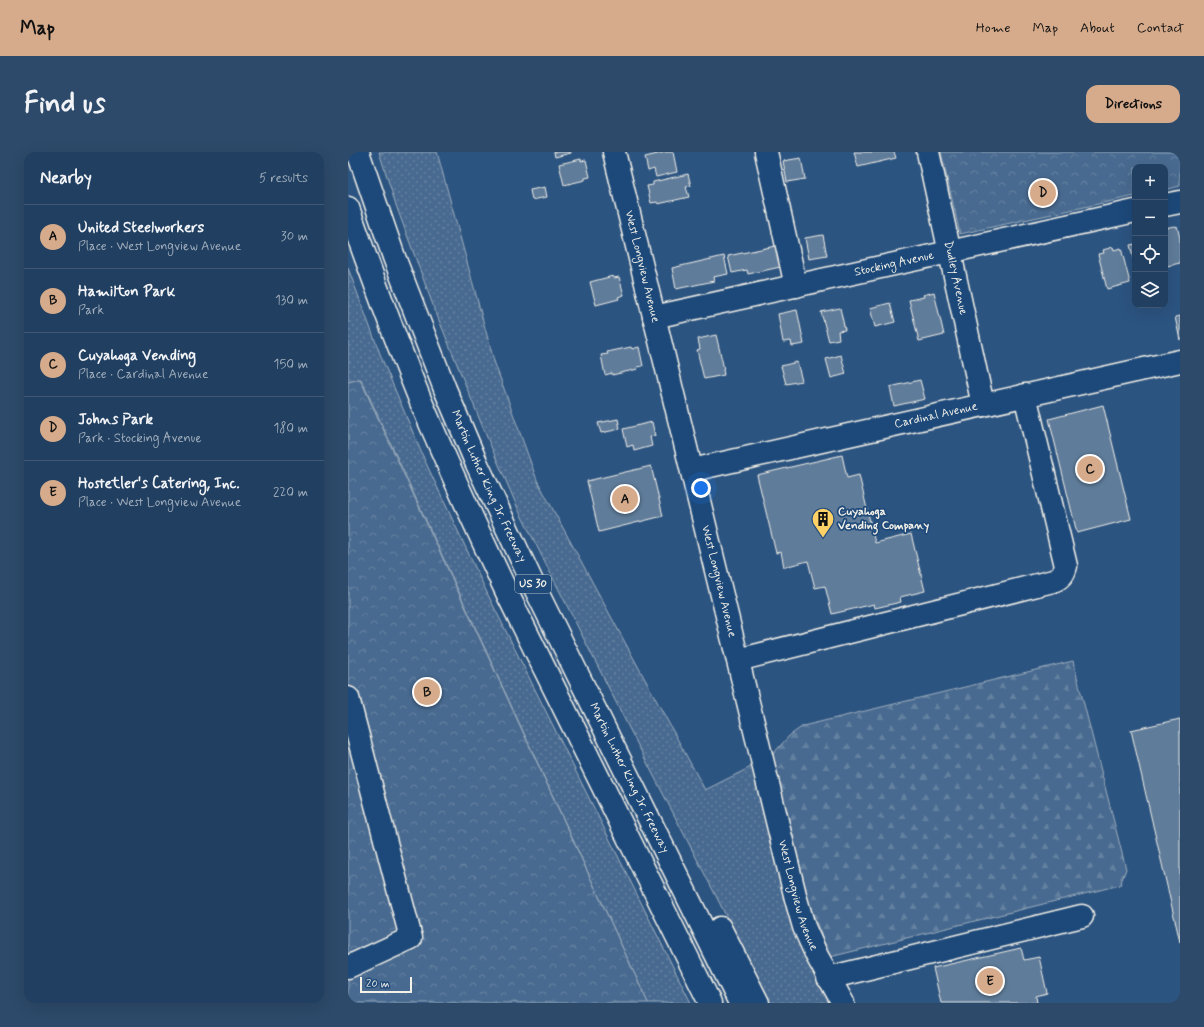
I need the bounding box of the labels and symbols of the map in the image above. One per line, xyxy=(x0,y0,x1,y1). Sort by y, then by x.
pin: D xyxy=(1030,178,1056,208)
street label: West Longview Avenue xyxy=(621,209,663,324)
street label: Dudley Avenue xyxy=(940,239,971,317)
street label: Stocking Avenue xyxy=(853,247,936,281)
street label: Cardinal Avenue xyxy=(893,398,979,433)
street label: Martin Luther King Jr. Freeway xyxy=(447,408,530,565)
pin: C xyxy=(1077,454,1103,484)
your location xyxy=(691,478,711,498)
pin: A xyxy=(612,484,638,514)
place label: Cuyahoga Vending Company xyxy=(838,504,930,535)
building icon: Cuyahoga Vending Company xyxy=(810,506,836,539)
street label: West Longview Avenue xyxy=(697,524,740,639)
road number: US 30 xyxy=(515,575,551,593)
pin: B xyxy=(414,677,440,707)
street label: Martin Luther King Jr. Freeway xyxy=(585,700,673,856)
street label: West Longview Avenue xyxy=(774,838,822,954)
pin: E xyxy=(977,966,1003,996)
scale bar xyxy=(360,975,412,994)

